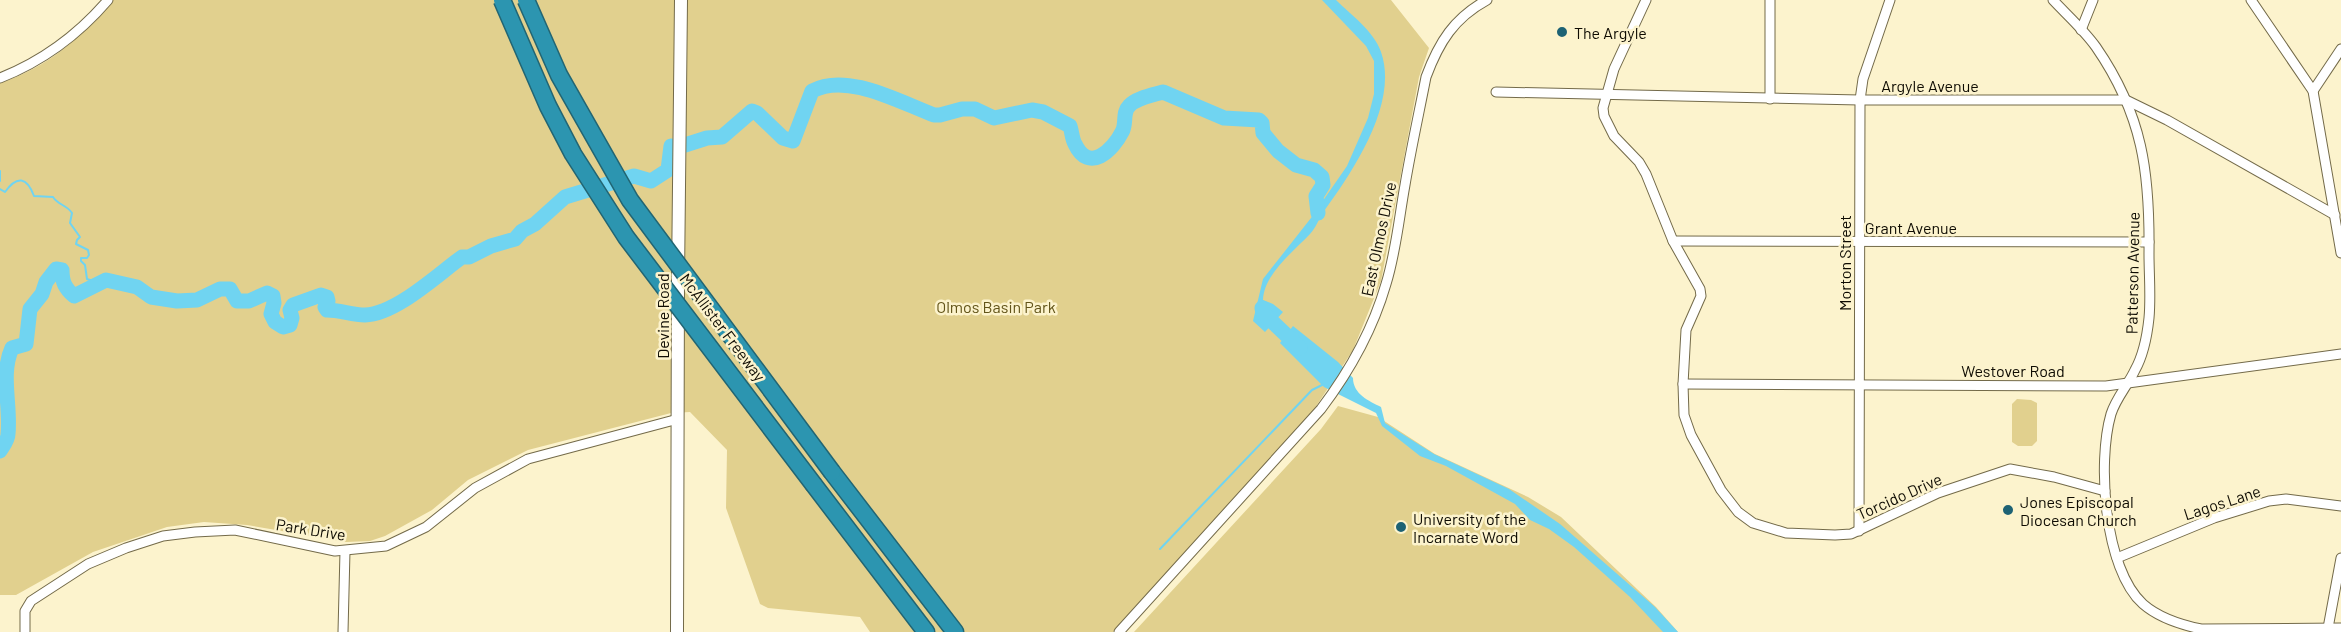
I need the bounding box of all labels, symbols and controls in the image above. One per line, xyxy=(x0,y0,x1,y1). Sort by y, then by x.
place label: The Argyle xyxy=(1574,23,1647,42)
marker: The Argyle xyxy=(1555,25,1569,39)
street label: Argyle Avenue xyxy=(1881,76,1979,95)
street label: East Olmos Drive xyxy=(1357,180,1399,298)
street label: Patterson Avenue xyxy=(2121,212,2143,334)
street label: Morton Street xyxy=(1835,215,1854,311)
street label: Grant Avenue xyxy=(1865,218,1957,237)
street label: McAllister Freeway xyxy=(676,269,770,385)
street label: Devine Road xyxy=(653,273,672,359)
park label: Olmos Basin Park xyxy=(936,297,1056,316)
street label: Westover Road xyxy=(1961,361,2065,380)
street label: Torcido Drive xyxy=(1853,469,1945,523)
street label: Lagos Lane xyxy=(2181,481,2263,523)
place label: Jones Episcopal Diocesan Church xyxy=(2020,492,2137,529)
marker: Jones Episcopal Diocesan Church xyxy=(2001,503,2015,517)
place label: University of the Incarnate Word xyxy=(1413,509,1526,546)
street label: Park Drive xyxy=(275,514,347,544)
marker: University of the Incarnate Word xyxy=(1394,520,1408,534)

